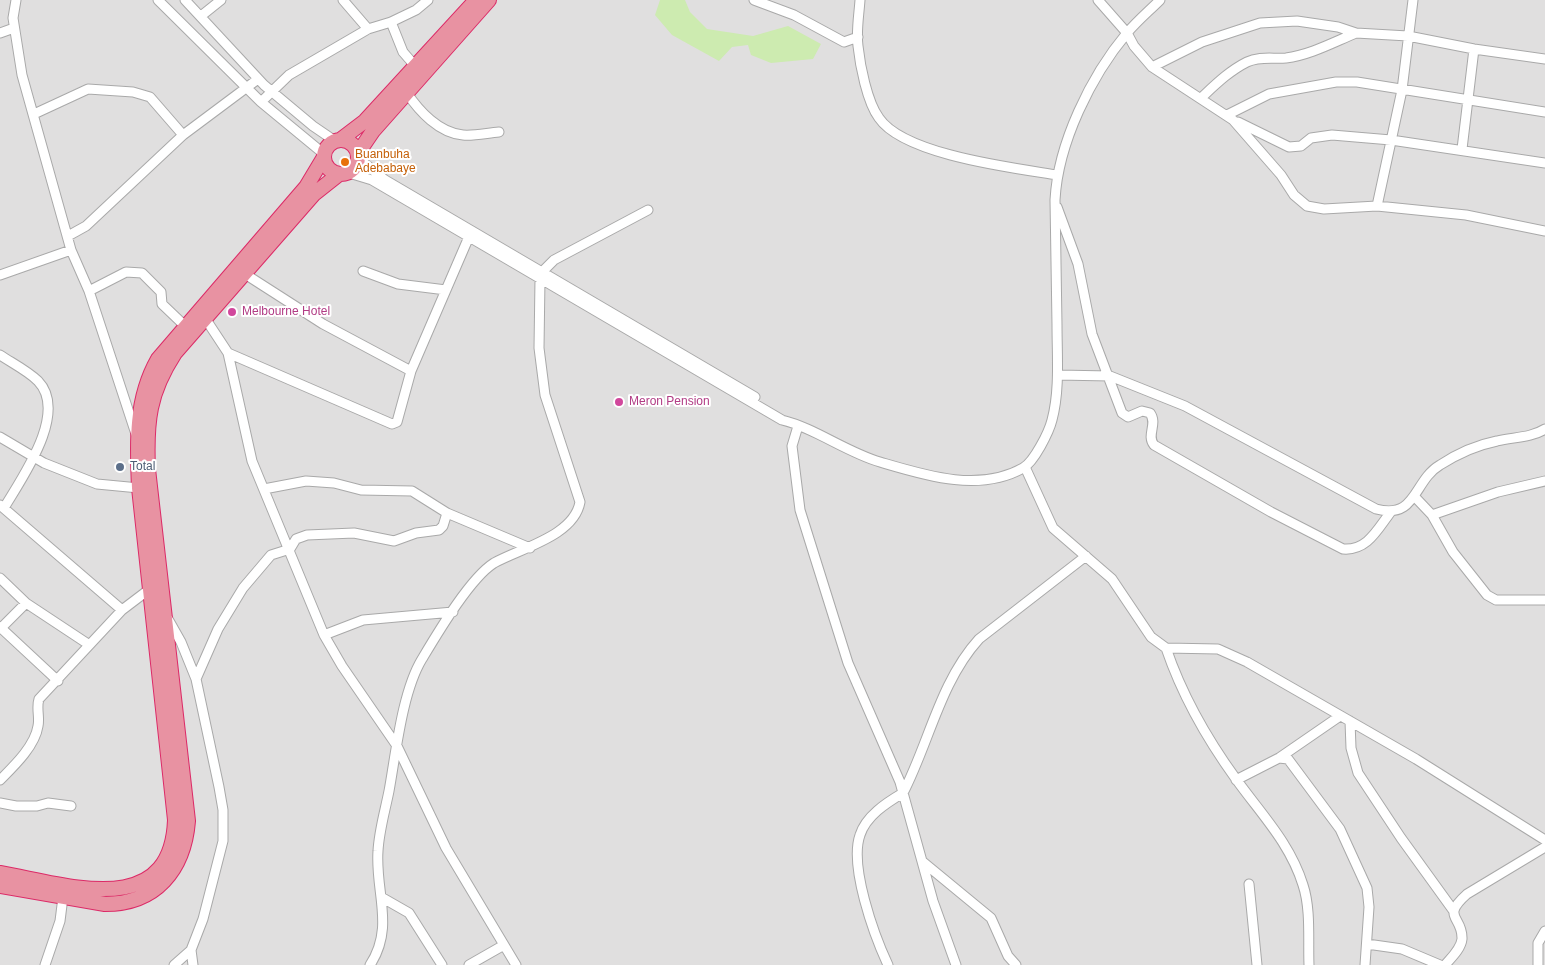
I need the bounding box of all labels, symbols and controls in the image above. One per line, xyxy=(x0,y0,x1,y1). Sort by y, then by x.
place label: Buanbuha Adebabaye xyxy=(355,148,416,176)
marker: Buanbuha Adebabaye xyxy=(339,156,351,168)
place label: Melbourne Hotel xyxy=(242,305,330,319)
marker: Melbourne Hotel xyxy=(226,306,238,318)
place label: Meron Pension xyxy=(629,395,710,409)
marker: Meron Pension xyxy=(613,396,625,408)
place label: Total xyxy=(130,460,155,474)
marker: Total xyxy=(114,461,126,473)

